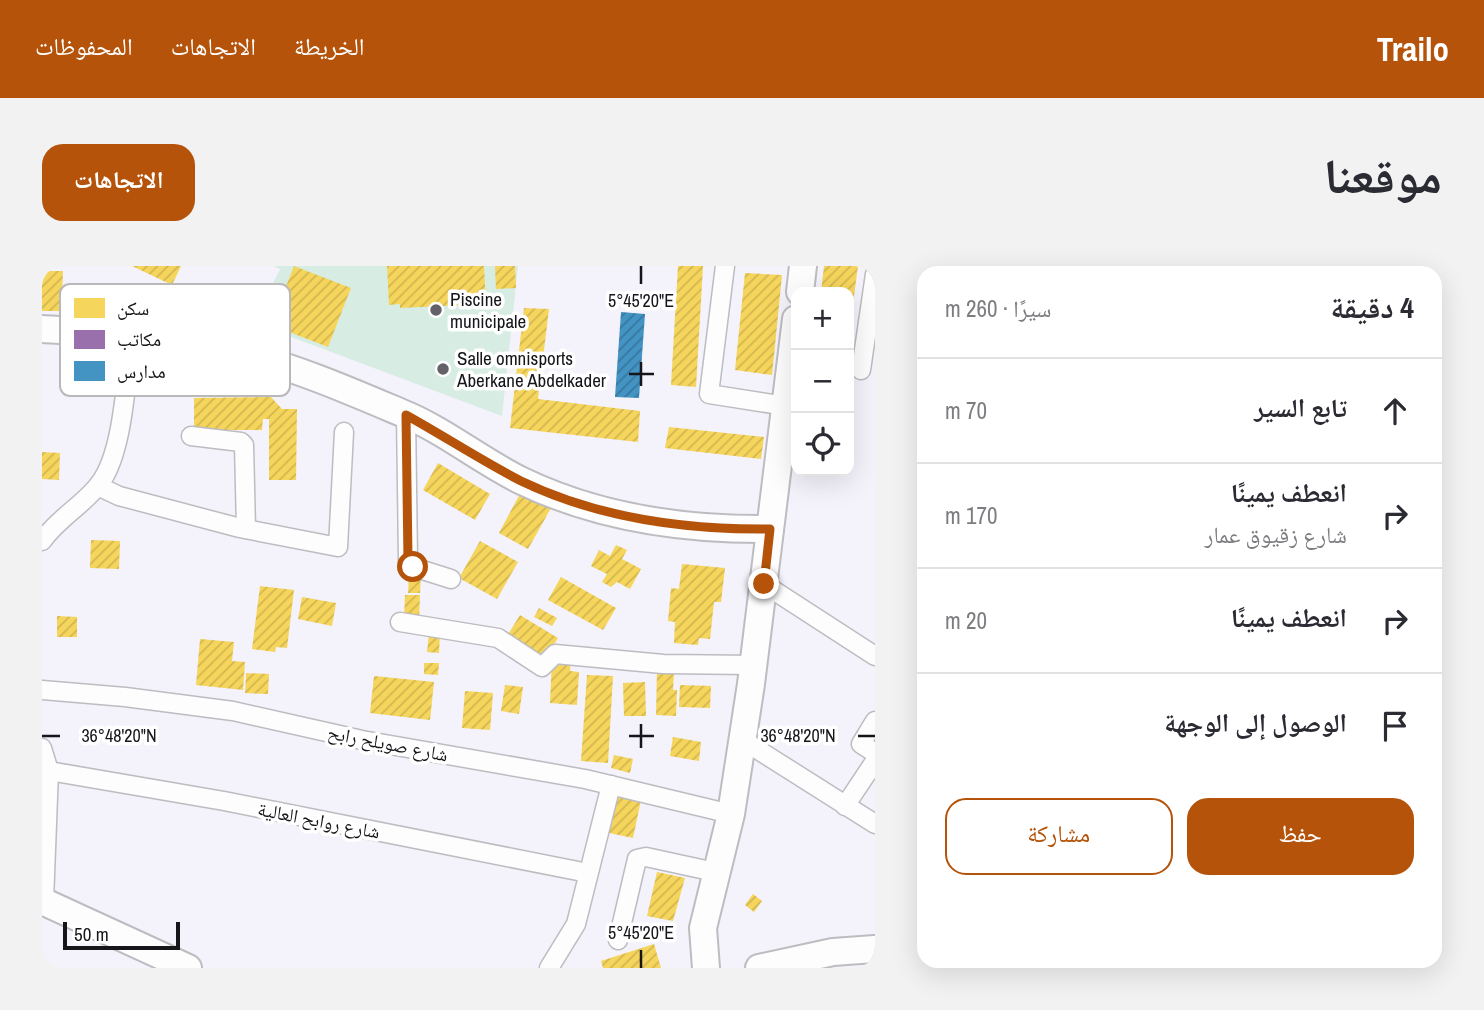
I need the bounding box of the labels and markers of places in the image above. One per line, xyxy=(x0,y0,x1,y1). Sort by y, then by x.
place label: Piscine municipale xyxy=(450,286,526,334)
marker: Piscine municipale xyxy=(428,302,444,318)
place label: Salle omnisports Aberkane Abdelkader xyxy=(456,345,607,393)
marker: Salle omnisports Aberkane Abdelkader xyxy=(435,361,451,377)

